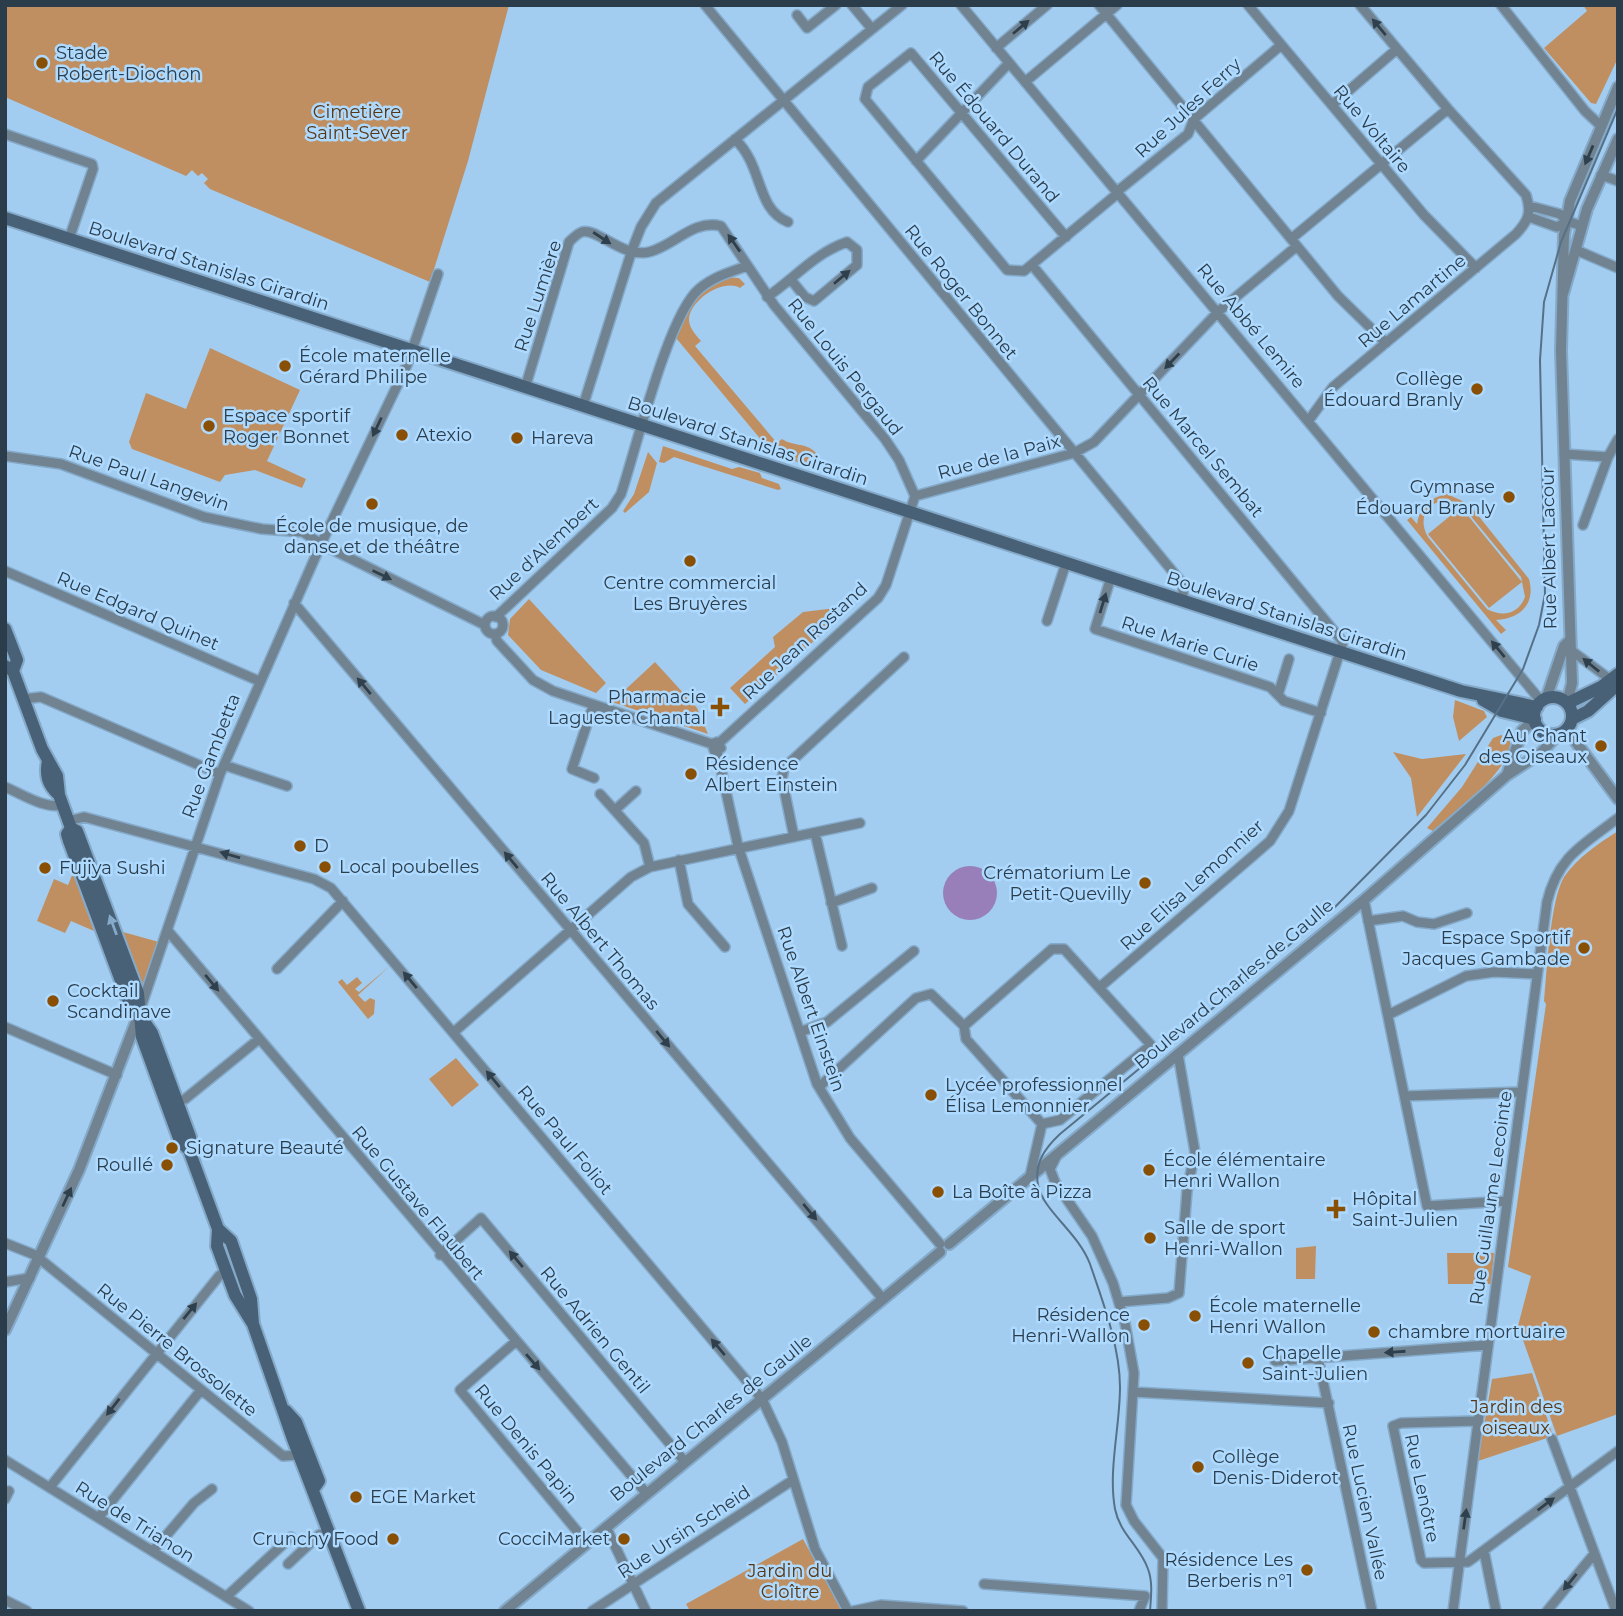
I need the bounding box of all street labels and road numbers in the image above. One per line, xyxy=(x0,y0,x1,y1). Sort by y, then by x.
street label: Rue Édouard Durand xyxy=(924,47,1064,207)
street label: Rue Jules Ferry xyxy=(1130,53,1246,163)
street label: Rue Voltaire xyxy=(1329,80,1415,178)
street label: Boulevard Stanislas Girardin xyxy=(86,217,332,315)
street label: Rue Roger Bonnet xyxy=(900,220,1022,364)
street label: Rue Lumière xyxy=(510,237,566,355)
street label: Rue Lamartine xyxy=(1353,249,1471,353)
street label: Rue Abbé Lemire xyxy=(1192,259,1310,393)
street label: Rue Louis Pergaud xyxy=(783,294,907,440)
street label: Rue Marcel Sembat xyxy=(1138,372,1268,522)
street label: Boulevard Stanislas Girardin xyxy=(625,392,871,490)
street label: Rue de la Paix xyxy=(935,430,1063,484)
street label: Rue Paul Langevin xyxy=(66,440,232,516)
street label: Rue Albert Lacour xyxy=(1537,466,1561,630)
street label: Rue d'Alembert xyxy=(485,493,603,605)
street label: Rue Edgard Quinet xyxy=(54,567,222,655)
street label: Boulevard Stanislas Girardin xyxy=(1164,567,1410,665)
street label: Rue Jean Rostand xyxy=(738,577,872,705)
street label: Rue Marie Curie xyxy=(1118,611,1262,677)
street label: Rue Gambetta xyxy=(177,690,245,822)
street label: Rue Elisa Lemonnier xyxy=(1116,815,1268,955)
street label: Rue Albert Thomas xyxy=(536,868,664,1015)
street label: Boulevard Charles de Gaulle xyxy=(1130,894,1338,1074)
street label: Rue Albert Einstein xyxy=(772,923,850,1095)
street label: Rue Paul Foliot xyxy=(513,1081,617,1199)
street label: Rue Guillaume Lecointe xyxy=(1465,1089,1517,1307)
street label: Rue Gustave Flaubert xyxy=(347,1121,489,1285)
street label: Rue Adrien Gentil xyxy=(535,1262,655,1398)
street label: Rue Pierre Brossolette xyxy=(92,1278,262,1422)
street label: Boulevard Charles de Gaulle xyxy=(606,1330,816,1506)
street label: Rue Denis Papin xyxy=(470,1380,582,1508)
street label: Rue Lucien Vallée xyxy=(1338,1422,1392,1582)
street label: Rue Lenôtre xyxy=(1400,1432,1444,1545)
street label: Rue de Trianon xyxy=(71,1476,199,1568)
street label: Rue Ursin Scheid xyxy=(614,1481,754,1583)

